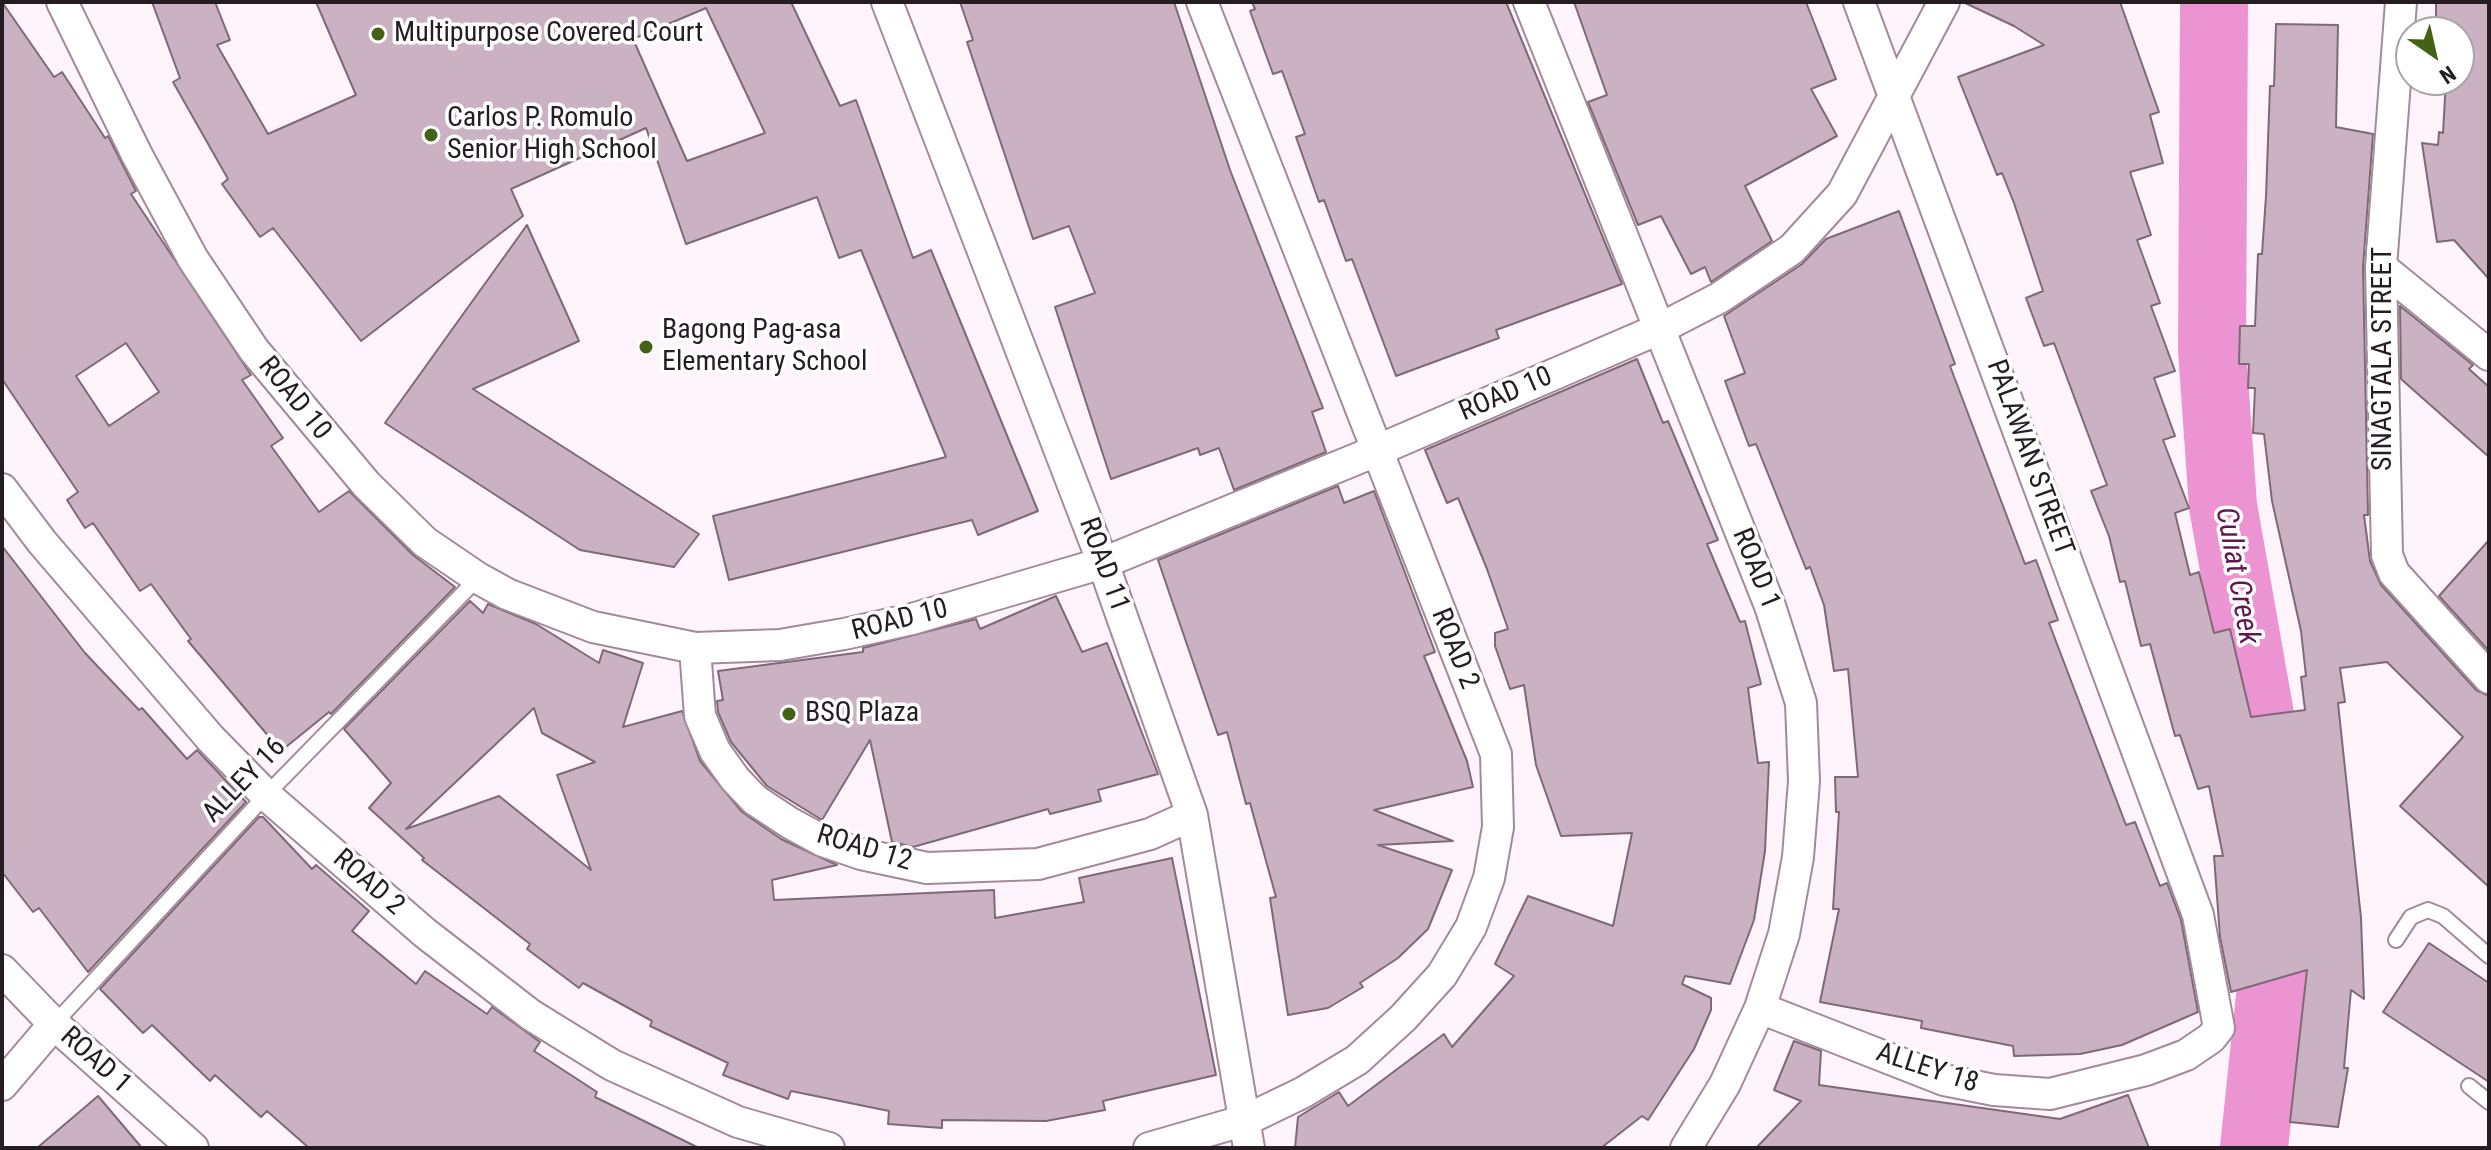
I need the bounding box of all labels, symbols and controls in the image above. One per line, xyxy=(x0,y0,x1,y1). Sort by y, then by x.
north arrow xyxy=(2395,16,2475,96)
place label: Multipurpose Covered Court xyxy=(394,17,703,51)
marker: Multipurpose Covered Court xyxy=(369,25,387,43)
text: N xyxy=(2435,61,2460,89)
place label: Carlos P. Romulo Senior High School xyxy=(447,102,657,168)
marker: Carlos P. Romulo Senior High School xyxy=(422,126,440,144)
street label: SINAGTALA STREET xyxy=(2367,247,2401,471)
place label: Bagong Pag-asa Elementary School xyxy=(662,314,867,380)
marker: Bagong Pag-asa Elementary School xyxy=(637,338,655,356)
street label: ROAD 10 xyxy=(250,351,338,447)
street label: PALAWAN STREET xyxy=(1978,356,2080,560)
street label: ROAD 10 xyxy=(1455,360,1557,430)
water label: Culiat Creek xyxy=(2206,505,2266,647)
street label: ROAD 11 xyxy=(1071,513,1135,617)
street label: ROAD 1 xyxy=(1724,524,1786,614)
street label: ROAD 10 xyxy=(849,593,951,649)
street label: ROAD 2 xyxy=(1423,604,1485,694)
place label: BSQ Plaza xyxy=(805,697,919,731)
marker: BSQ Plaza xyxy=(780,705,798,723)
street label: ALLEY 16 xyxy=(196,731,294,831)
street label: ROAD 12 xyxy=(812,819,916,879)
street label: ROAD 2 xyxy=(325,843,411,923)
street label: ROAD 1 xyxy=(53,1020,137,1102)
street label: ALLEY 18 xyxy=(1872,1037,1982,1101)

